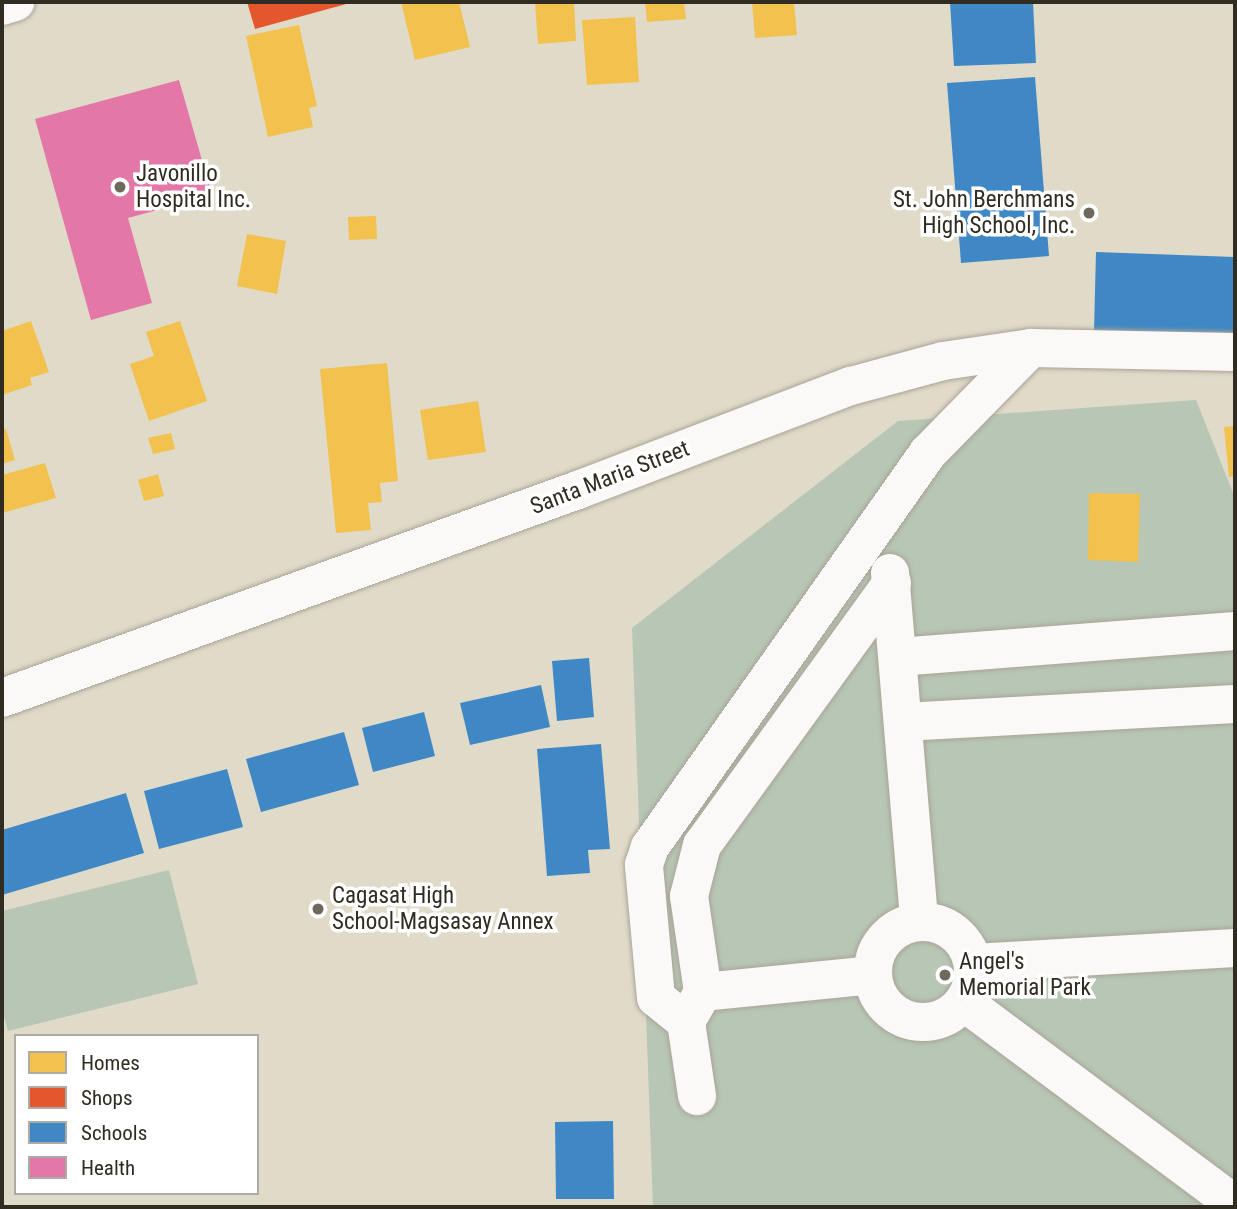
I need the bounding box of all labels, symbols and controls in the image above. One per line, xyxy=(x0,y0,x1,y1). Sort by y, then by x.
place label: Javonillo Hospital Inc. xyxy=(136,160,251,214)
marker: Javonillo Hospital Inc. xyxy=(110,177,130,197)
place label: St. John Berchmans High School, Inc. xyxy=(893,186,1075,240)
marker: St. John Berchmans High School, Inc. xyxy=(1081,205,1097,221)
street label: Santa Maria Street xyxy=(527,435,693,521)
place label: Cagasat High School-Magsasay Annex xyxy=(332,882,554,936)
marker: Cagasat High School-Magsasay Annex xyxy=(310,901,326,917)
place label: Angel's Memorial Park xyxy=(959,948,1091,1002)
marker: Angel's Memorial Park xyxy=(937,967,953,983)
legend xyxy=(14,1034,259,1195)
text: Homes xyxy=(81,1051,140,1075)
text: Shops xyxy=(81,1086,133,1110)
text: Schools xyxy=(81,1121,147,1145)
text: Health xyxy=(81,1156,135,1180)

